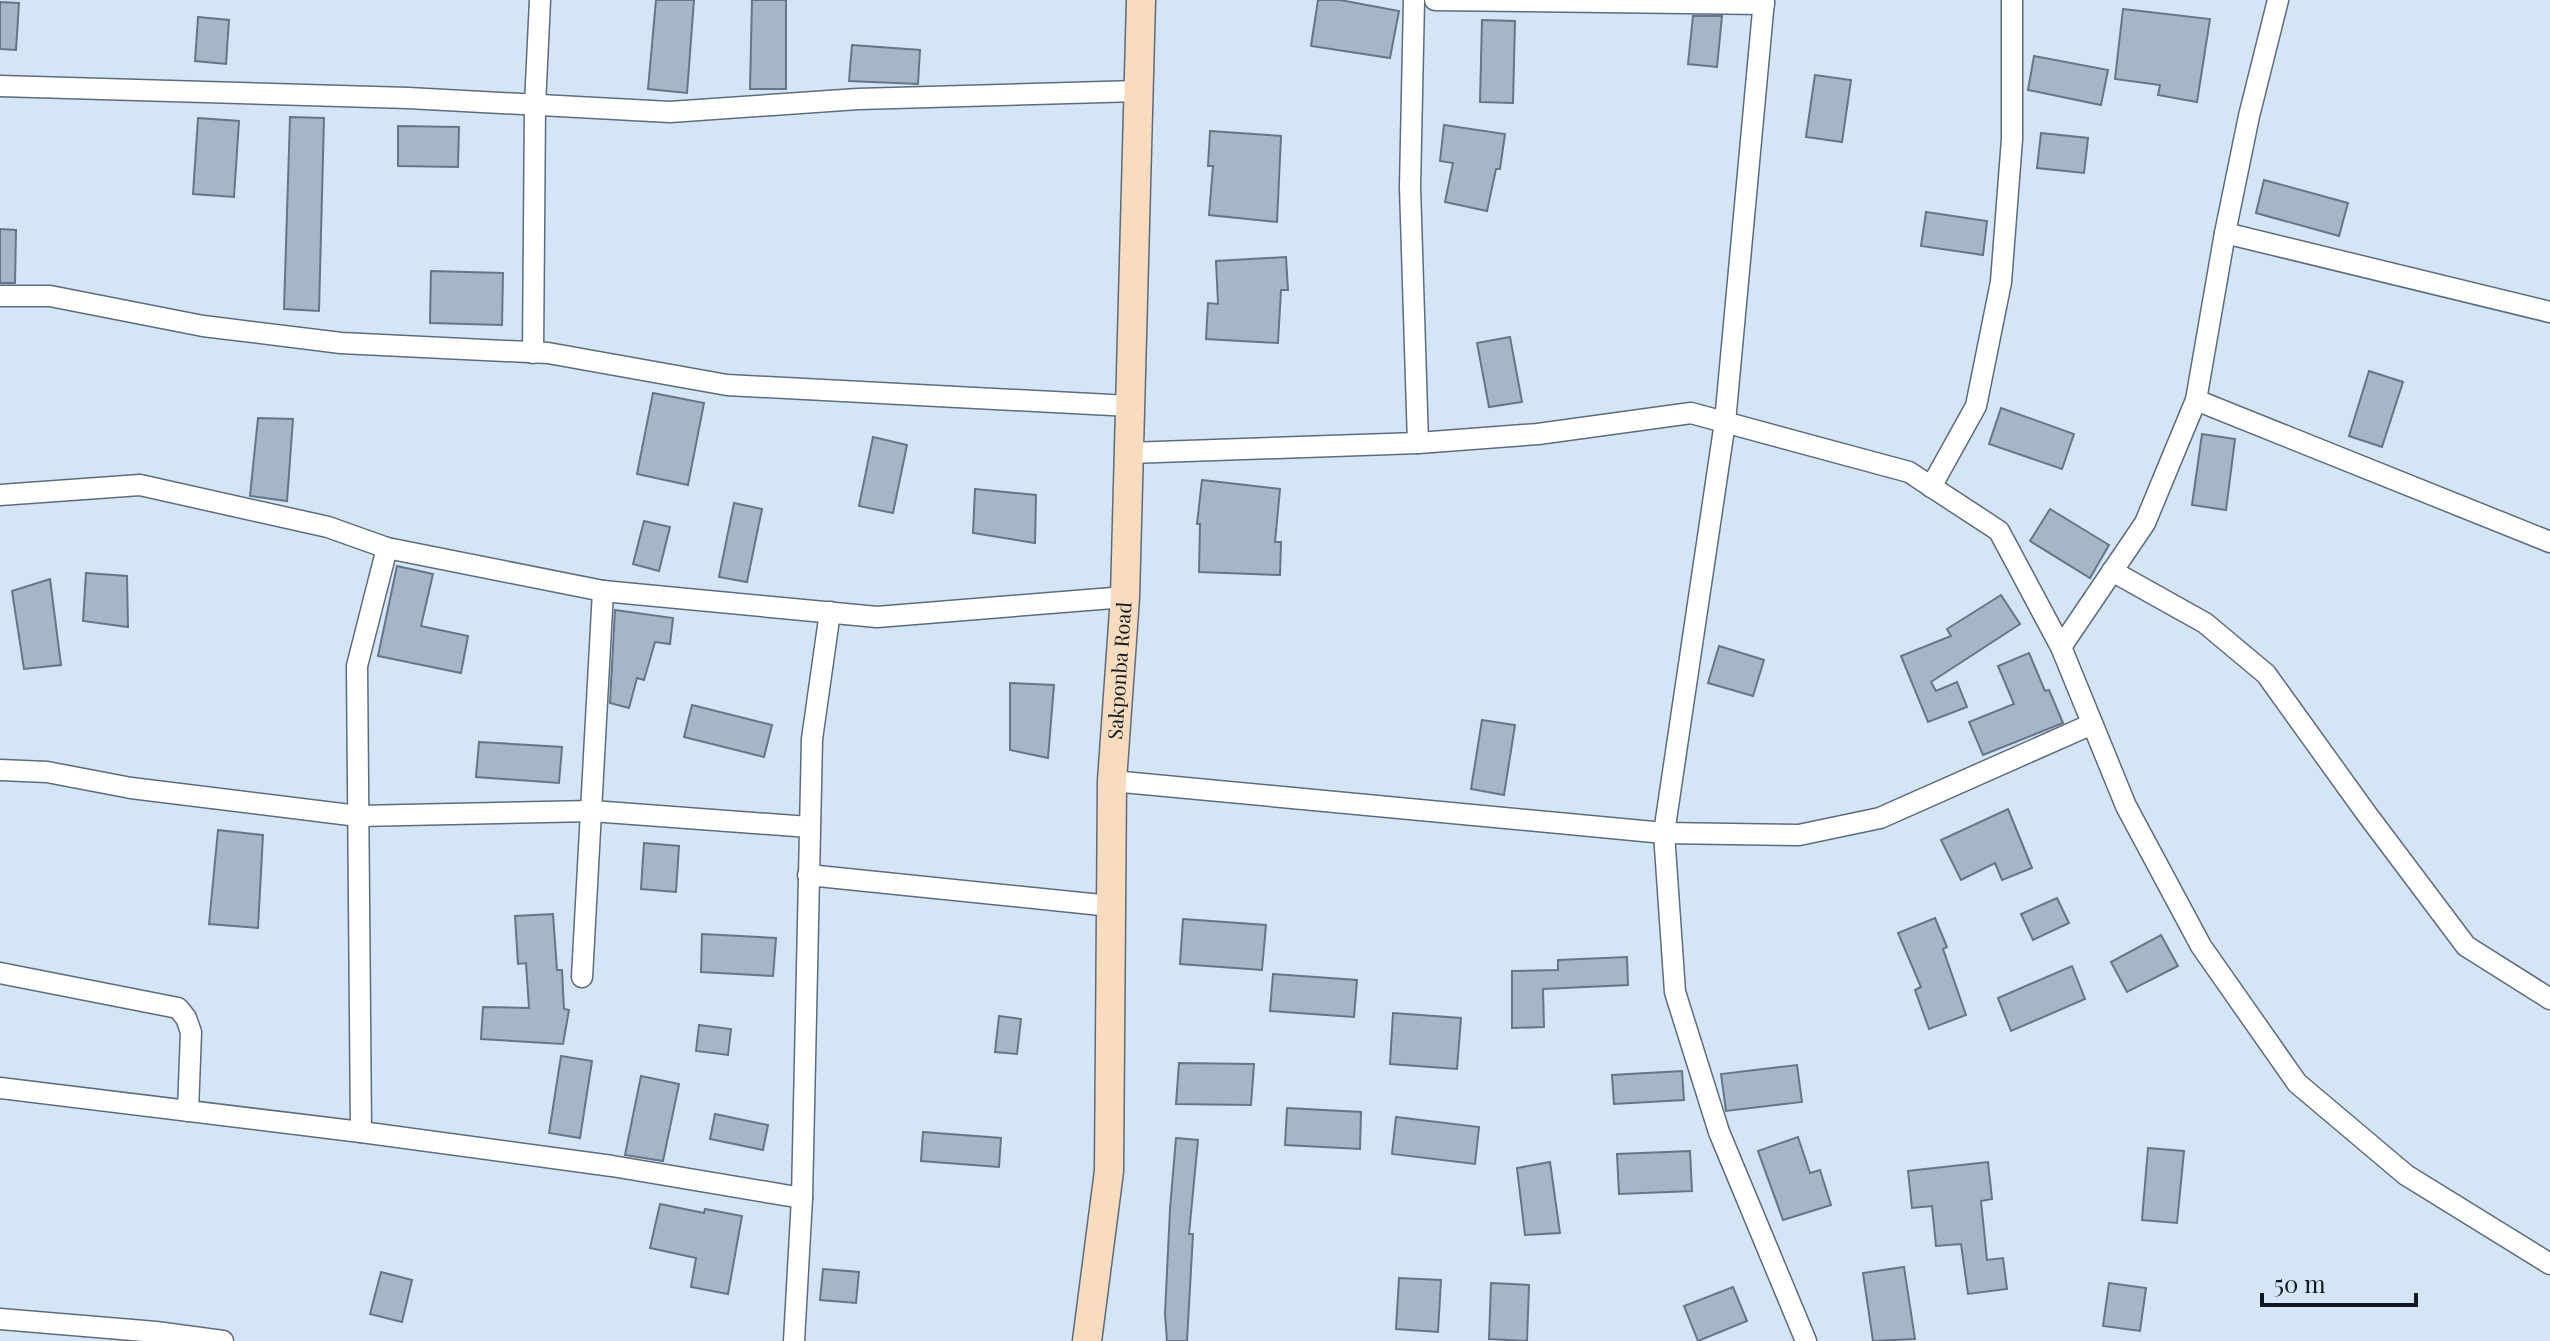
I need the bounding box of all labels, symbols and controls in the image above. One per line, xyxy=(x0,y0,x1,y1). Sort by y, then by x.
street label: Sakponba Road xyxy=(1100,601,1137,740)
scale bar xyxy=(2262,1257,2416,1307)
text: 50 m xyxy=(2274,1267,2326,1299)

